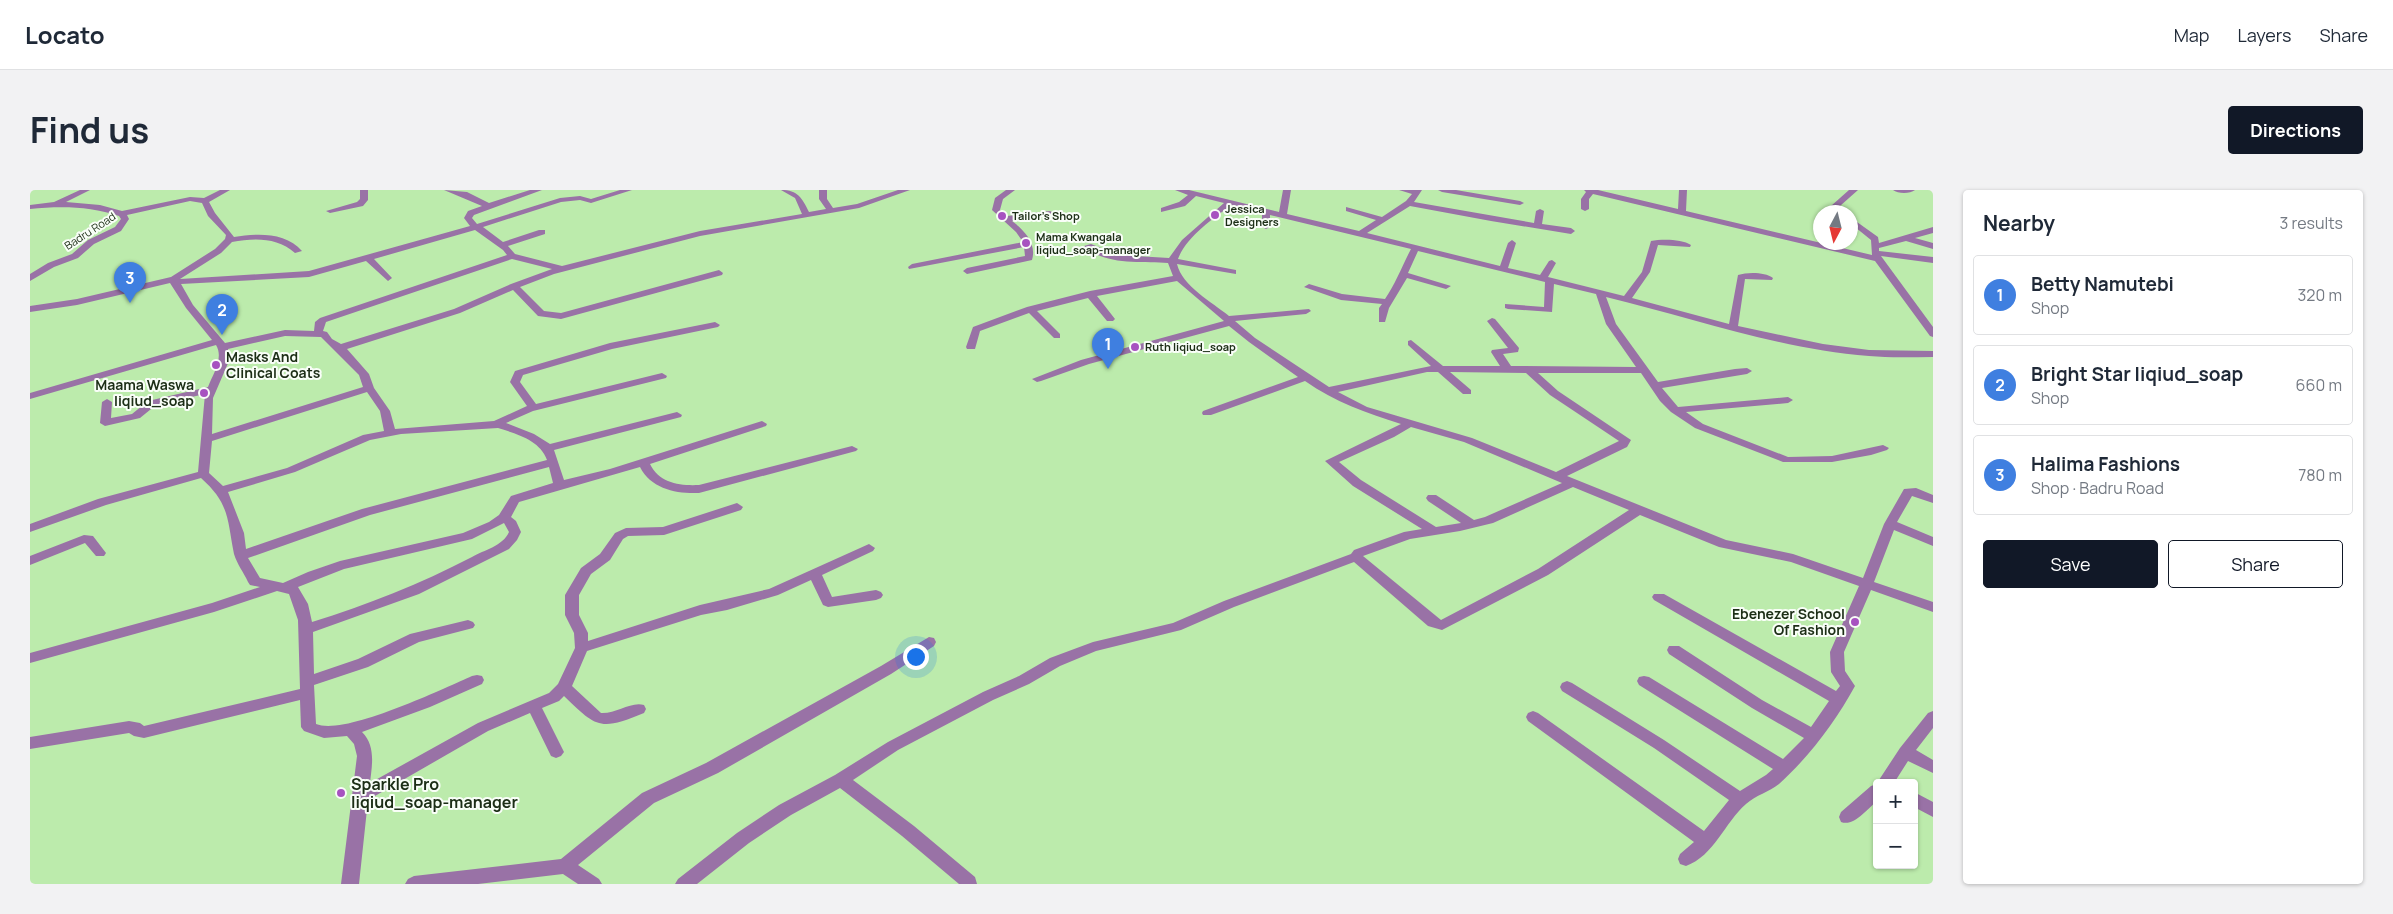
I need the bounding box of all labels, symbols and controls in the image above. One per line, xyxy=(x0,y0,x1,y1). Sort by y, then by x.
text: Locato xyxy=(25,18,105,51)
text: Map xyxy=(2174,23,2209,47)
text: Layers xyxy=(2237,23,2291,47)
text: Share xyxy=(2319,23,2368,47)
text: Find us xyxy=(30,106,149,154)
button: Directions xyxy=(2228,106,2363,154)
place label: Jessica Designers xyxy=(1225,201,1279,229)
north arrow xyxy=(1813,205,1858,250)
street label: Badru Road xyxy=(61,208,118,253)
place label: Tailor's Shop xyxy=(1012,208,1080,223)
marker: Jessica Designers xyxy=(1209,209,1221,221)
text: Nearby xyxy=(1983,209,2055,237)
marker: Tailor's Shop xyxy=(996,210,1008,222)
text: 3 results xyxy=(2280,212,2343,234)
place label: Mama Kwangala liqiud_soap-manager xyxy=(1036,229,1151,257)
marker: Mama Kwangala liqiud_soap-manager xyxy=(1020,237,1032,249)
pin: 3 xyxy=(114,262,146,303)
text: Betty Namutebi xyxy=(2031,271,2174,297)
text: 1 xyxy=(1996,284,2004,306)
text: 320 m xyxy=(2298,284,2342,306)
pin: 2 xyxy=(206,294,238,335)
text: Shop xyxy=(2031,297,2069,319)
pin: 1 xyxy=(1092,328,1124,369)
place label: Ruth liqiud_soap xyxy=(1145,339,1236,354)
marker: Ruth liqiud_soap xyxy=(1129,341,1141,353)
place label: Masks And Clinical Coats xyxy=(226,347,321,382)
marker: Masks And Clinical Coats xyxy=(210,359,222,371)
text: Bright Star liqiud_soap xyxy=(2031,361,2243,387)
text: 2 xyxy=(1995,374,2005,396)
text: 660 m xyxy=(2296,374,2342,396)
place label: Maama Waswa liqiud_soap xyxy=(95,375,194,410)
marker: Maama Waswa liqiud_soap xyxy=(198,387,210,399)
text: Shop xyxy=(2031,387,2069,409)
text: Halima Fashions xyxy=(2031,451,2180,477)
text: 3 xyxy=(1995,464,2005,486)
text: 780 m xyxy=(2298,464,2342,486)
text: Shop · Badru Road xyxy=(2031,477,2164,499)
button: Save xyxy=(1983,540,2158,588)
button: Share xyxy=(2168,540,2343,588)
place label: Ebenezer School Of Fashion xyxy=(1732,604,1845,639)
marker: Ebenezer School Of Fashion xyxy=(1849,616,1861,628)
your location xyxy=(903,644,929,670)
place label: Sparkle Pro liqiud_soap-manager xyxy=(351,773,518,813)
map controls xyxy=(1873,779,1918,869)
button: + xyxy=(1873,779,1918,824)
marker: Sparkle Pro liqiud_soap-manager xyxy=(335,787,347,799)
button: − xyxy=(1873,824,1918,869)

